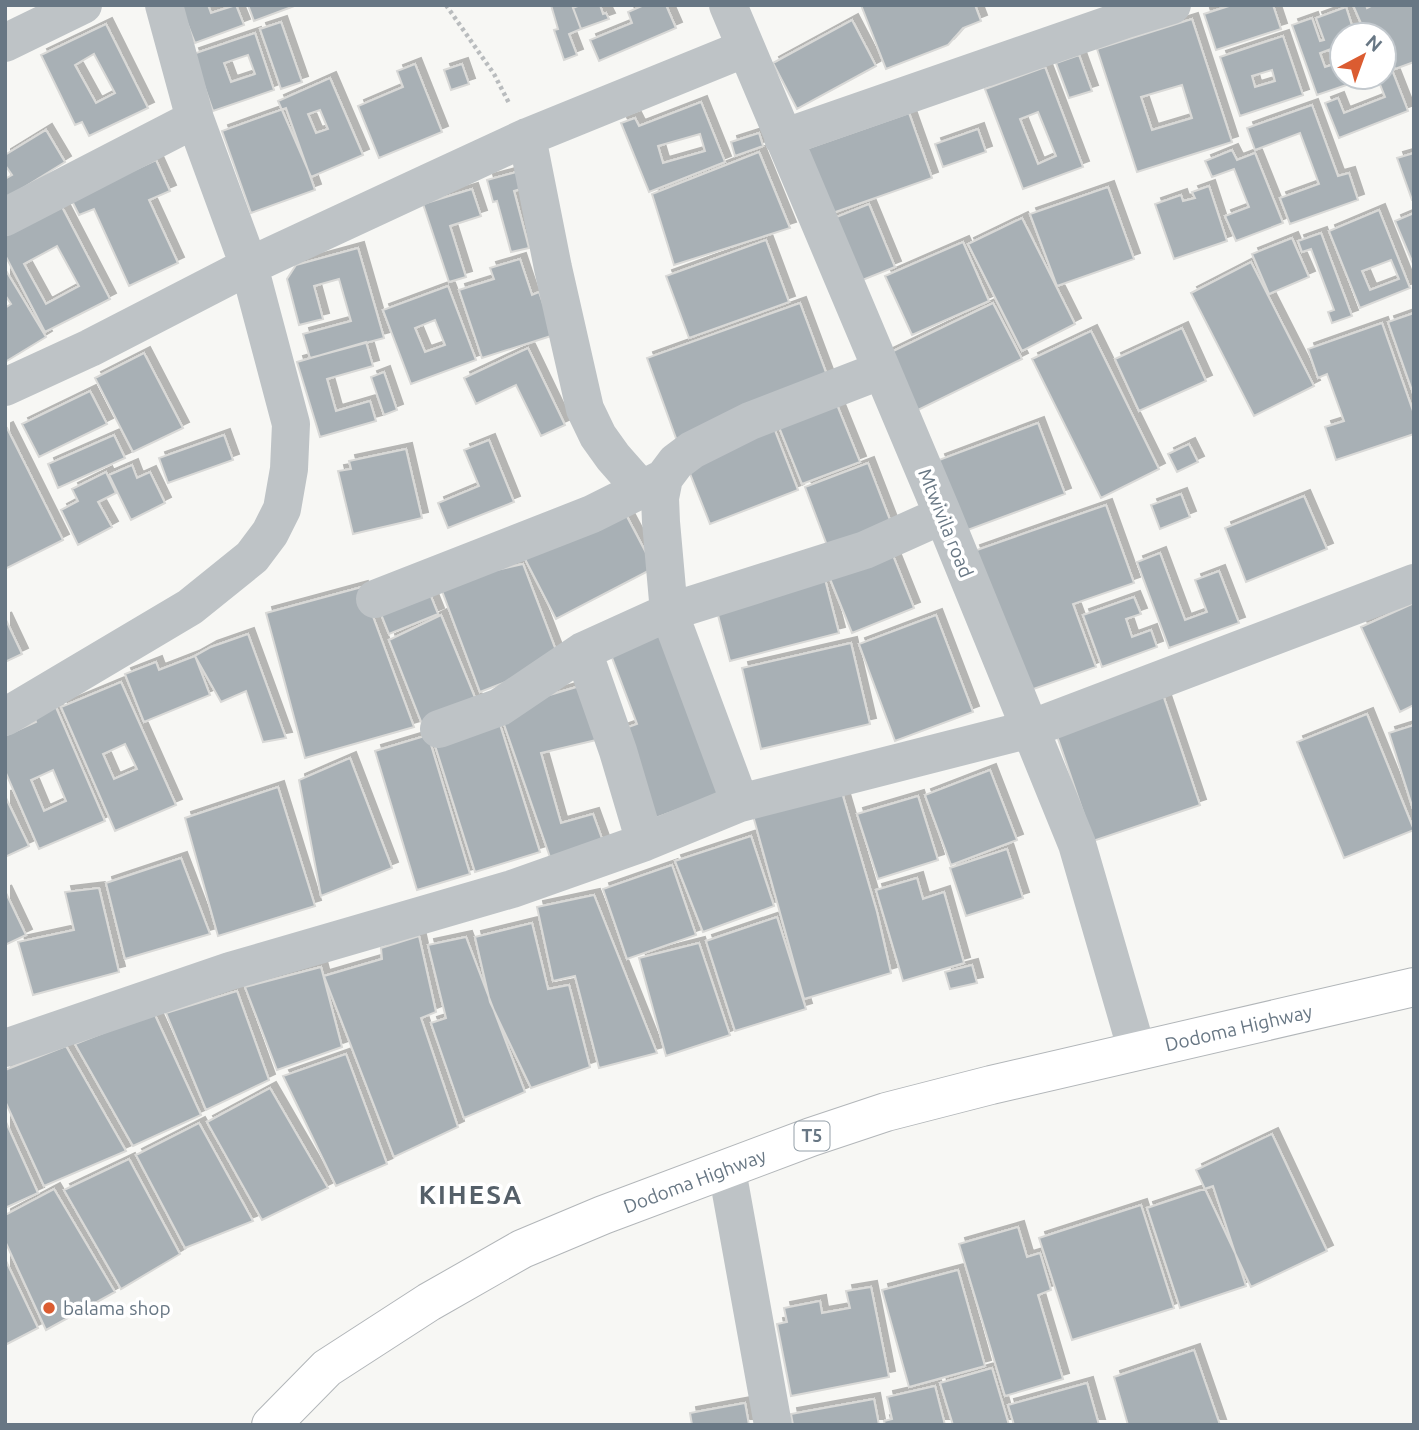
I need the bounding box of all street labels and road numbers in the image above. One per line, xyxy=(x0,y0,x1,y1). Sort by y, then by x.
street label: Mtwivila road xyxy=(914,465,978,581)
street label: Dodoma Highway xyxy=(1163,1000,1314,1055)
road number: T5 xyxy=(794,1121,830,1150)
street label: Dodoma Highway xyxy=(620,1144,769,1217)

